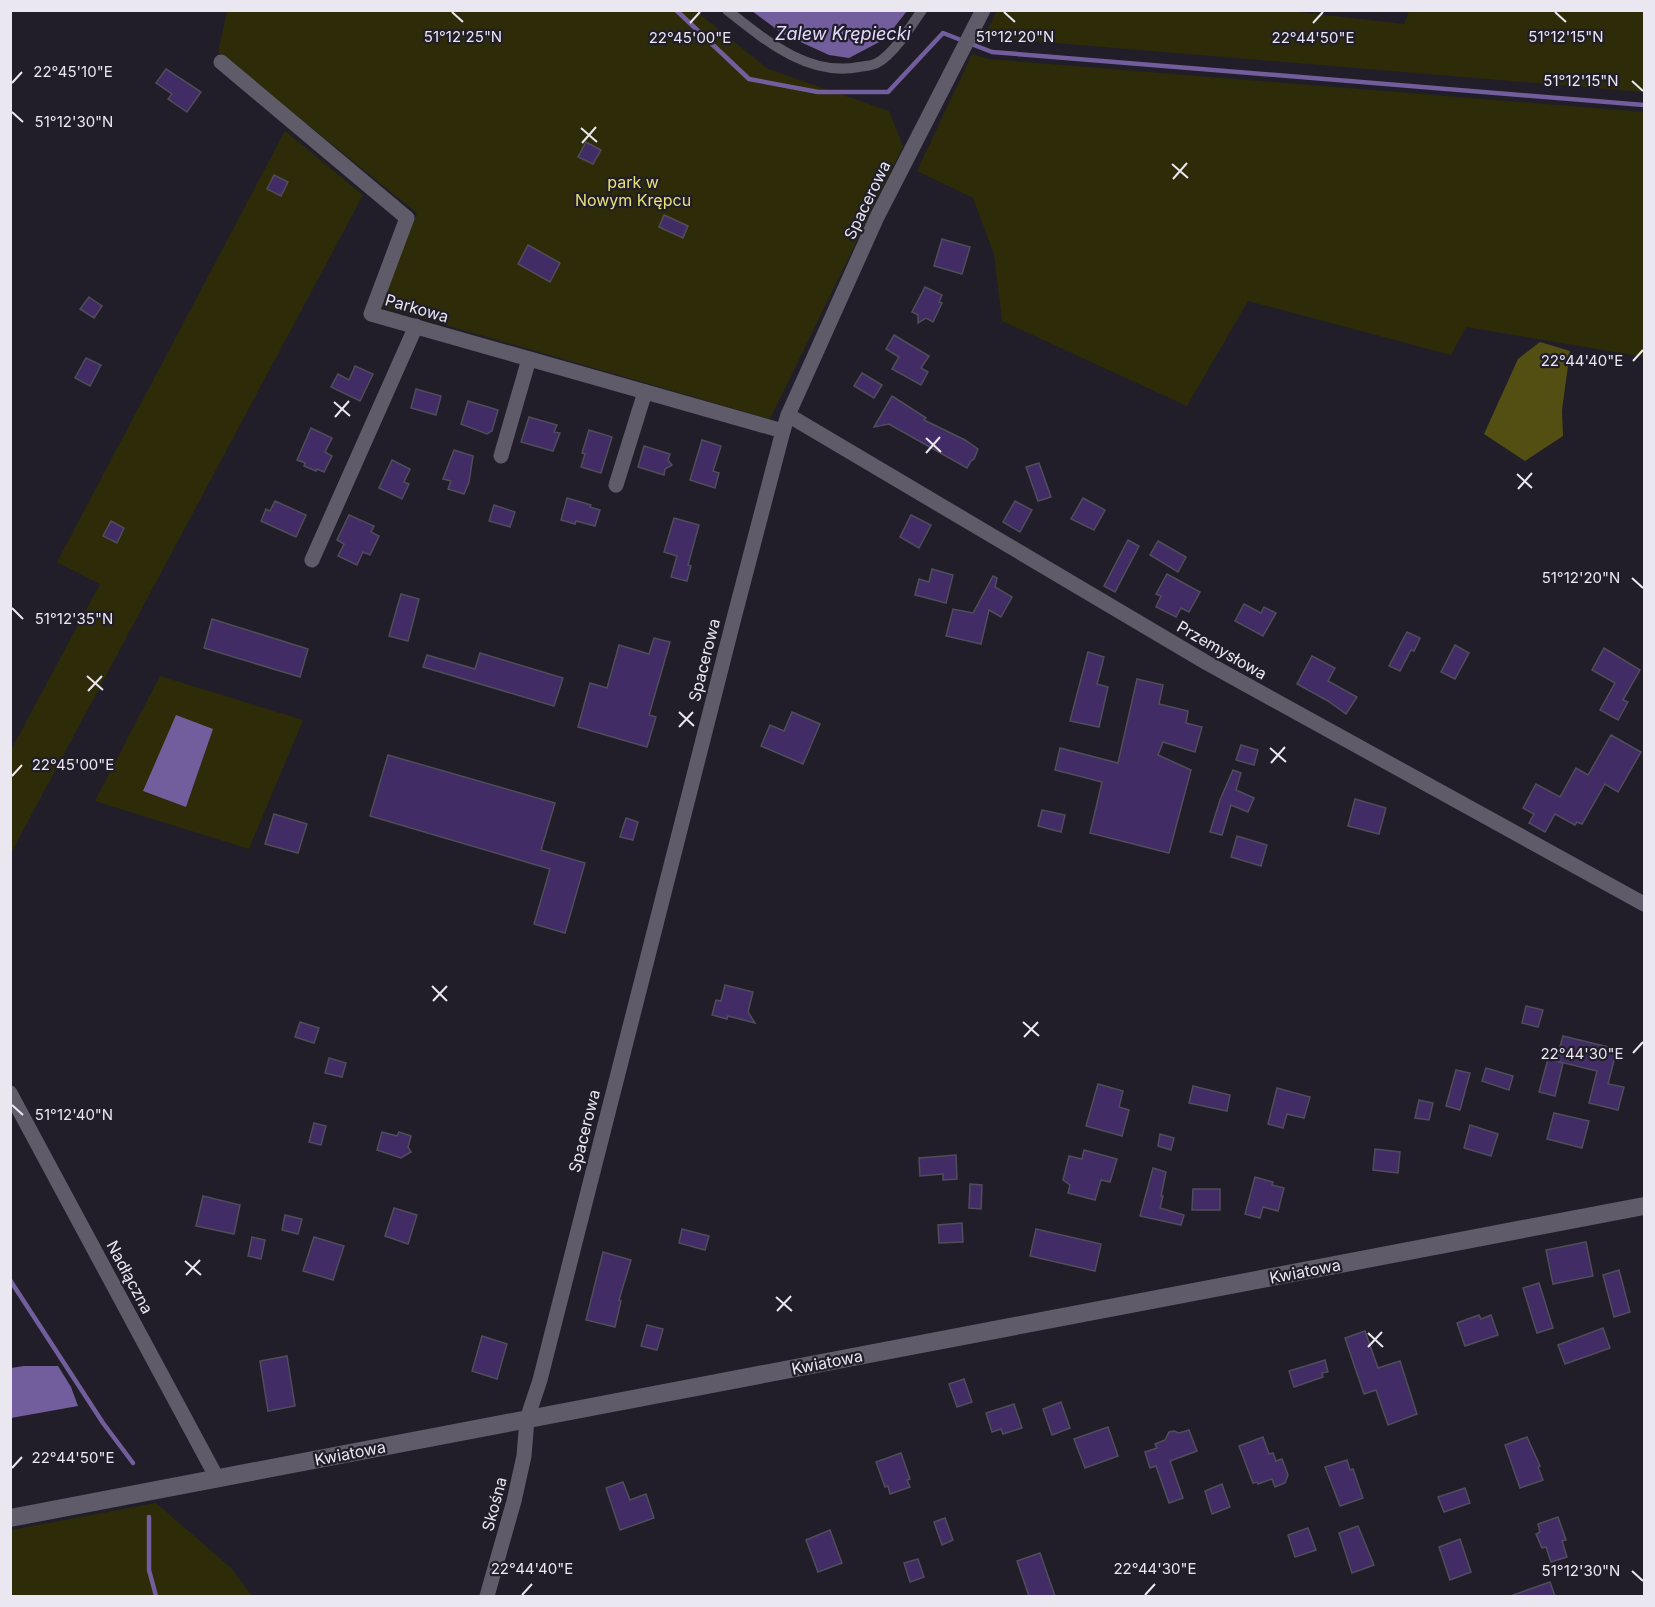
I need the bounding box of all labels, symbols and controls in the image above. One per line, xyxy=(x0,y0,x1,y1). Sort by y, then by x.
water label: Zalew Krępiecki xyxy=(775,23,912,44)
text: 51°12'25"N xyxy=(424,27,502,46)
text: 51°12'20"N xyxy=(976,27,1054,46)
text: 51°12'15"N xyxy=(1528,27,1604,46)
text: 22°45'00"E xyxy=(649,28,731,47)
text: 22°44'50"E xyxy=(1272,28,1354,47)
text: 22°45'10"E xyxy=(33,62,113,81)
text: 51°12'15"N xyxy=(1543,71,1619,90)
text: 51°12'30"N xyxy=(35,112,113,131)
street label: Spacerowa xyxy=(839,158,895,242)
park label: park w Nowym Krępcu xyxy=(575,172,691,210)
street label: Parkowa xyxy=(383,289,451,327)
text: 22°44'40"E xyxy=(1541,351,1623,370)
text: 51°12'20"N xyxy=(1542,568,1620,587)
text: 51°12'35"N xyxy=(35,609,113,628)
street label: Spacerowa xyxy=(684,616,724,704)
street label: Przemysłowa xyxy=(1173,616,1271,684)
text: 22°45'00"E xyxy=(32,755,114,774)
text: 22°44'30"E xyxy=(1540,1044,1624,1063)
street label: Spacerowa xyxy=(564,1087,604,1175)
text: 51°12'40"N xyxy=(35,1105,113,1124)
street label: Nadłączna xyxy=(102,1237,158,1317)
street label: Kwiatowa xyxy=(1268,1254,1342,1288)
street label: Kwiatowa xyxy=(790,1345,864,1379)
street label: Kwiatowa xyxy=(313,1436,387,1470)
text: 22°44'50"E xyxy=(32,1448,114,1467)
street label: Skośna xyxy=(477,1475,511,1533)
text: 22°44'40"E xyxy=(491,1559,573,1578)
text: 22°44'30"E xyxy=(1113,1559,1197,1578)
text: 51°12'30"N xyxy=(1542,1561,1620,1580)

